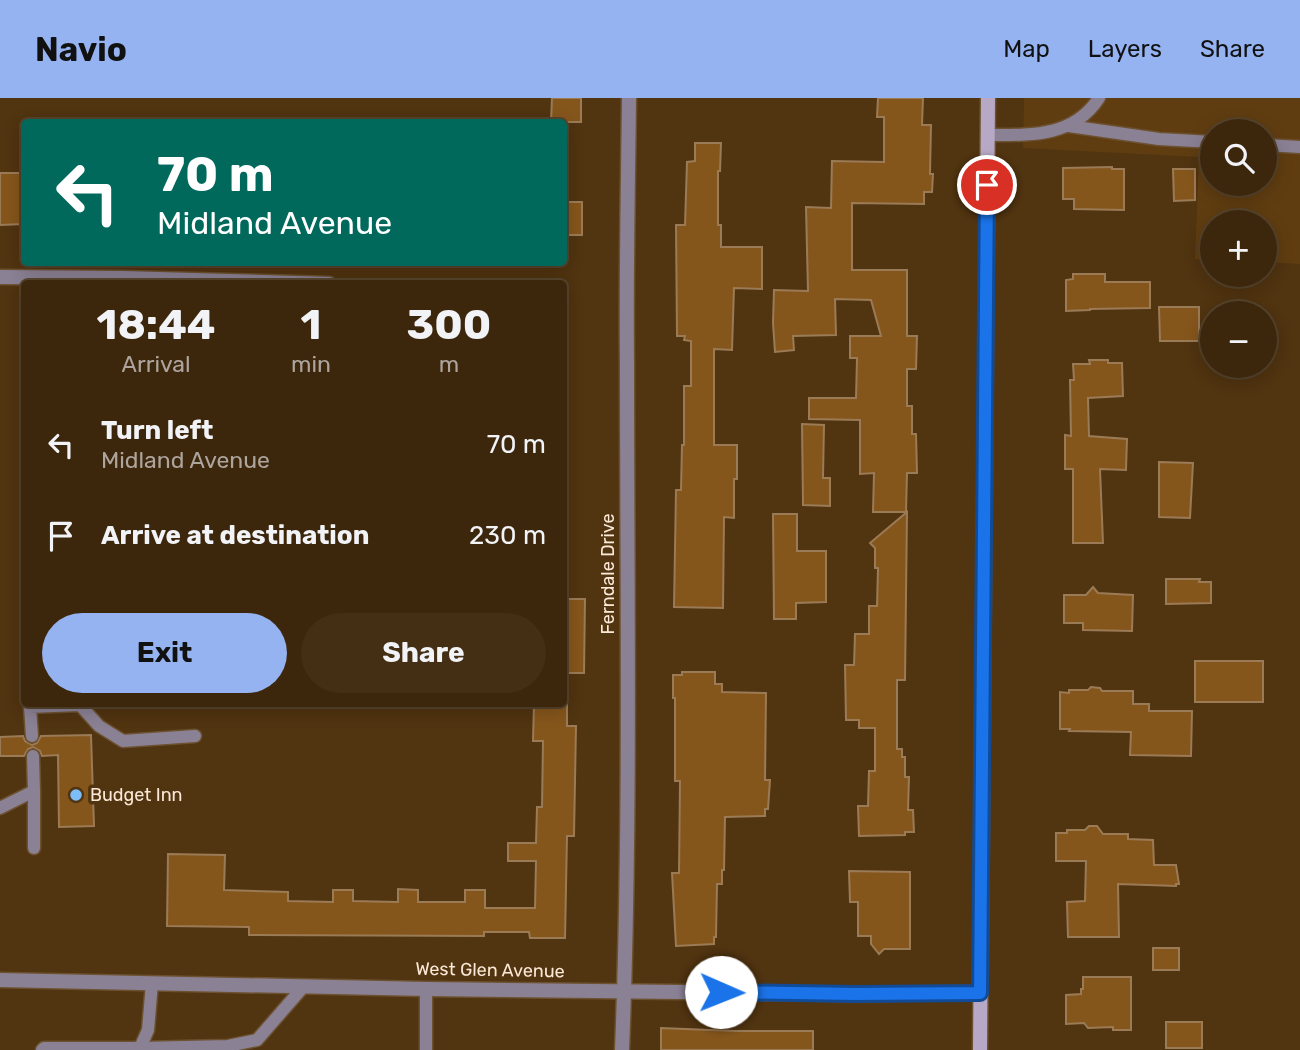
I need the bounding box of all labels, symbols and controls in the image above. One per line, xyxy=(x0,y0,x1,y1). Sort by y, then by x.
text: Navio xyxy=(35,30,127,69)
text: Map xyxy=(1003,35,1050,63)
text: Layers xyxy=(1088,35,1162,63)
text: Share xyxy=(1200,35,1265,63)
map controls xyxy=(1200,119,1277,378)
button: search xyxy=(1200,119,1277,196)
text: 70 m xyxy=(157,145,274,203)
icon: left xyxy=(42,147,133,238)
pin xyxy=(957,155,1017,215)
icon: arrive xyxy=(968,166,1006,204)
text: Midland Avenue xyxy=(157,204,392,242)
button: + xyxy=(1200,210,1277,287)
text: 18:44 xyxy=(97,300,216,350)
text: 1 xyxy=(301,300,321,350)
text: 300 xyxy=(407,300,491,350)
button: − xyxy=(1200,301,1277,378)
text: Arrival xyxy=(122,350,191,378)
text: min xyxy=(291,350,331,378)
text: m xyxy=(439,350,459,378)
text: Turn left xyxy=(101,415,213,446)
icon: left xyxy=(42,426,80,464)
text: 70 m xyxy=(487,429,546,460)
text: Midland Avenue xyxy=(101,446,270,474)
street label: Ferndale Drive xyxy=(597,514,619,634)
icon: arrive xyxy=(42,517,80,555)
text: Arrive at destination xyxy=(101,520,369,551)
text: 230 m xyxy=(469,520,546,551)
button: Exit xyxy=(42,613,287,693)
button: Share xyxy=(301,613,546,693)
place label: Budget Inn xyxy=(90,784,183,806)
marker: Budget Inn xyxy=(68,787,84,803)
position arrow xyxy=(684,955,758,1029)
street label: West Glen Avenue xyxy=(415,958,565,982)

